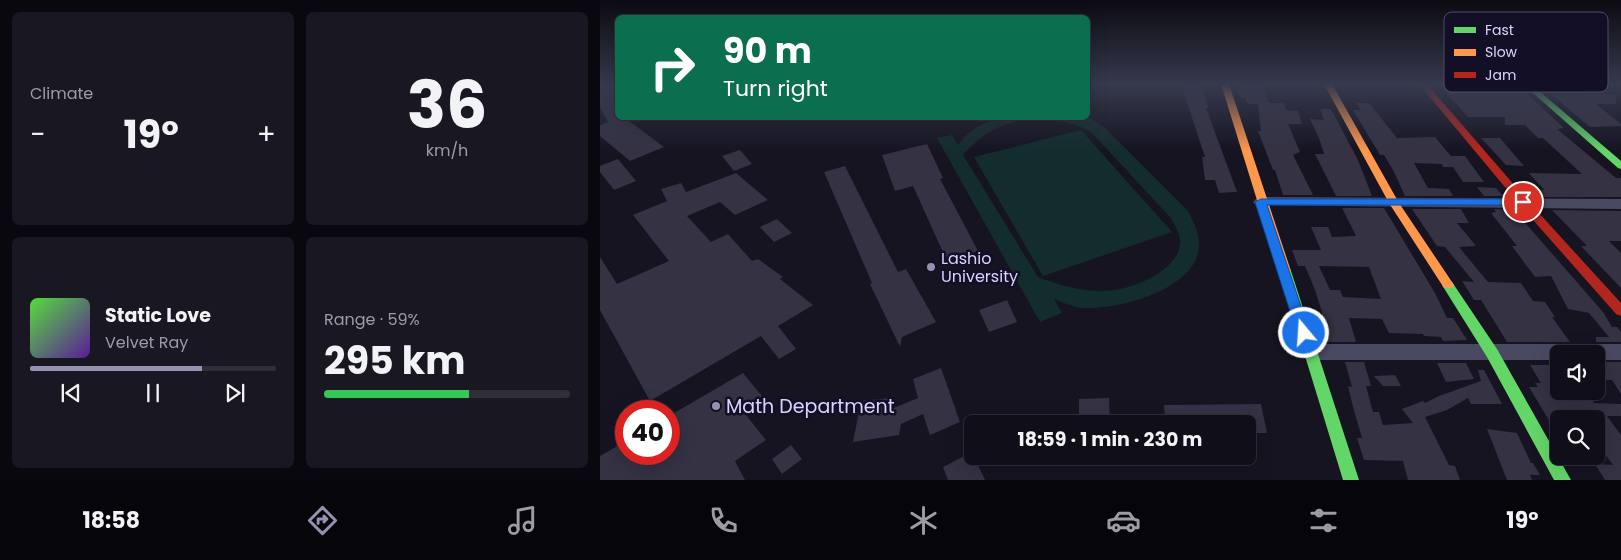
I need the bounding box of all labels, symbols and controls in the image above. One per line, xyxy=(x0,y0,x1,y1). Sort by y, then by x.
legend xyxy=(1444,12,1608,92)
text: Fast xyxy=(1485,20,1514,40)
text: 90 m xyxy=(723,26,812,75)
icon: right xyxy=(640,35,705,100)
text: Slow xyxy=(1485,42,1518,62)
text: 36 xyxy=(407,60,487,151)
text: Jam xyxy=(1485,65,1516,85)
text: Turn right xyxy=(723,73,828,104)
text: Climate xyxy=(30,82,93,105)
text: 19° xyxy=(124,108,179,161)
text: − xyxy=(30,115,45,154)
text: + xyxy=(257,115,276,154)
text: km/h xyxy=(426,139,468,162)
pin xyxy=(1502,181,1544,223)
icon: arrive xyxy=(1509,188,1537,216)
place label: Lashio University xyxy=(941,247,1018,288)
marker: Lashio University xyxy=(925,261,937,273)
text: Static Love xyxy=(105,302,211,329)
position arrow xyxy=(1277,306,1329,358)
text: Range · 59% xyxy=(324,308,420,331)
text: Velvet Ray xyxy=(105,331,188,354)
text: 295 km xyxy=(324,334,466,387)
map controls xyxy=(1550,345,1605,465)
button: sound xyxy=(1550,345,1605,400)
icon: previous xyxy=(57,379,85,407)
icon: pause xyxy=(139,379,167,407)
icon: next xyxy=(221,379,249,407)
place label: Math Department xyxy=(726,393,895,420)
speed limit sign: 40 xyxy=(615,400,680,465)
marker: Math Department xyxy=(710,400,722,412)
button: search xyxy=(1550,410,1605,465)
text: 18:59 · 1 min · 230 m xyxy=(1018,426,1202,453)
icon: directions xyxy=(305,503,340,538)
icon: music xyxy=(505,503,540,538)
icon: phone xyxy=(706,503,741,538)
icon: climate xyxy=(906,503,941,538)
icon: car xyxy=(1106,503,1141,538)
icon: filters xyxy=(1306,503,1341,538)
text: 18:58 xyxy=(83,505,140,536)
text: 19° xyxy=(1506,505,1538,536)

